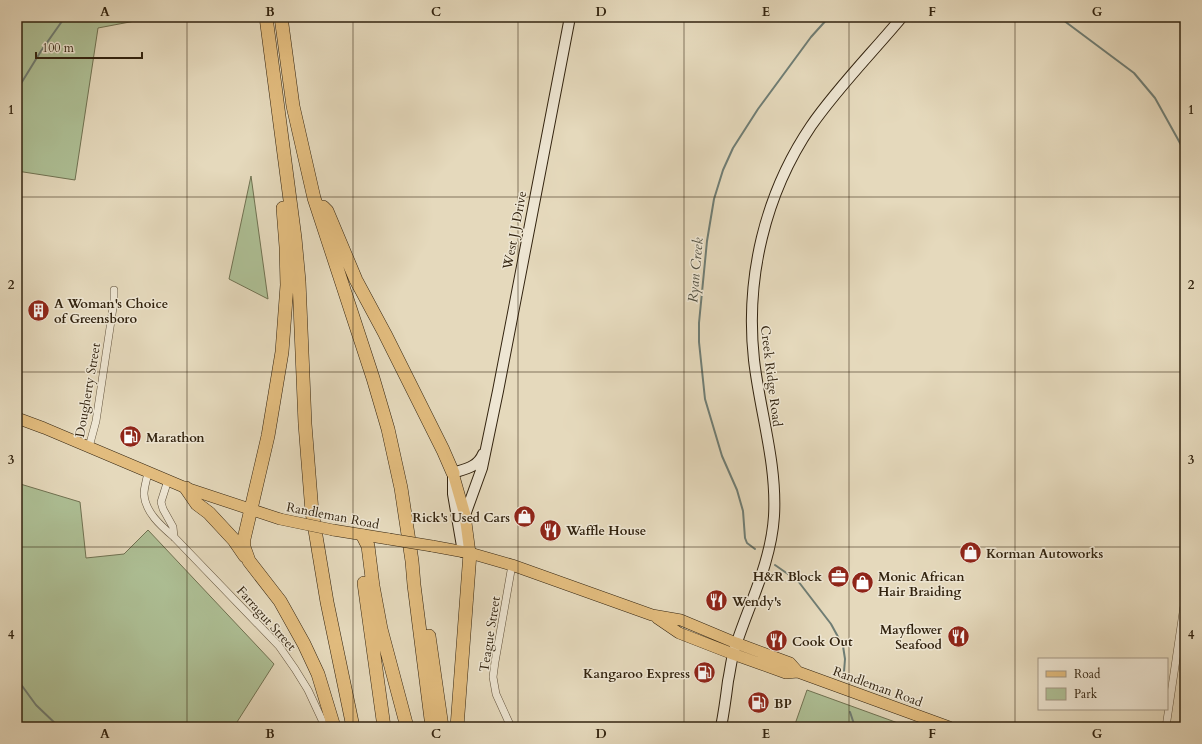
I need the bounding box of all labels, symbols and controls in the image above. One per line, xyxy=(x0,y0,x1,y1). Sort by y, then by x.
text: A xyxy=(100,3,110,21)
text: B xyxy=(265,3,275,21)
text: C xyxy=(431,3,441,21)
text: D xyxy=(595,3,607,21)
text: E xyxy=(762,3,770,21)
text: F xyxy=(928,3,936,21)
text: G xyxy=(1092,3,1103,21)
scale bar xyxy=(36,34,142,60)
text: 100 m xyxy=(42,40,75,56)
text: 1 xyxy=(8,101,14,119)
text: 1 xyxy=(1188,101,1194,119)
street label: West J J Drive xyxy=(498,189,531,272)
water label: Ryan Creek xyxy=(683,237,708,303)
text: 2 xyxy=(8,276,15,294)
text: 2 xyxy=(1188,276,1195,294)
place label: A Woman's Choice of Greensboro xyxy=(54,295,168,328)
building icon: A Woman's Choice of Greensboro xyxy=(25,297,51,323)
street label: Creek Ridge Road xyxy=(756,325,786,428)
street label: Dougherty Street xyxy=(71,342,105,439)
fuel station icon: Marathon xyxy=(118,424,144,450)
place label: Marathon xyxy=(146,429,205,447)
text: 3 xyxy=(8,451,15,469)
text: 3 xyxy=(1188,451,1195,469)
street label: Randleman Road xyxy=(285,498,381,534)
shop icon: Rick's Used Cars xyxy=(512,504,538,530)
place label: Rick's Used Cars xyxy=(412,509,510,527)
restaurant icon: Waffle House xyxy=(538,517,564,543)
place label: Waffle House xyxy=(565,522,646,540)
shop icon: Korman Autoworks xyxy=(957,540,983,566)
place label: Korman Autoworks xyxy=(986,545,1104,563)
office icon: H&R Block xyxy=(825,563,851,589)
place label: H&R Block xyxy=(753,568,823,586)
place label: Monic African Hair Braiding xyxy=(878,568,965,601)
shop icon: Monic African Hair Braiding xyxy=(849,570,875,596)
street label: Farragut Street xyxy=(232,582,300,655)
restaurant icon: Wendy's xyxy=(704,588,730,614)
place label: Wendy's xyxy=(731,593,781,611)
street label: Teague Street xyxy=(475,595,505,673)
place label: Mayflower Seafood xyxy=(880,621,943,654)
restaurant icon: Mayflower Seafood xyxy=(945,623,971,649)
text: 4 xyxy=(8,626,15,644)
text: 4 xyxy=(1188,626,1195,644)
restaurant icon: Cook Out xyxy=(764,628,790,654)
place label: Cook Out xyxy=(792,633,853,651)
legend xyxy=(1038,658,1168,710)
fuel station icon: Kangaroo Express xyxy=(692,660,718,686)
street label: Randleman Road xyxy=(830,662,925,712)
place label: Kangaroo Express xyxy=(583,665,690,683)
text: Road xyxy=(1074,666,1101,682)
text: Park xyxy=(1074,686,1098,702)
fuel station icon: BP xyxy=(746,690,772,716)
place label: BP xyxy=(774,695,792,713)
text: A xyxy=(100,725,110,743)
text: B xyxy=(265,725,275,743)
text: C xyxy=(431,725,441,743)
text: D xyxy=(595,725,607,743)
text: E xyxy=(762,725,770,743)
text: F xyxy=(928,725,936,743)
text: G xyxy=(1092,725,1103,743)

